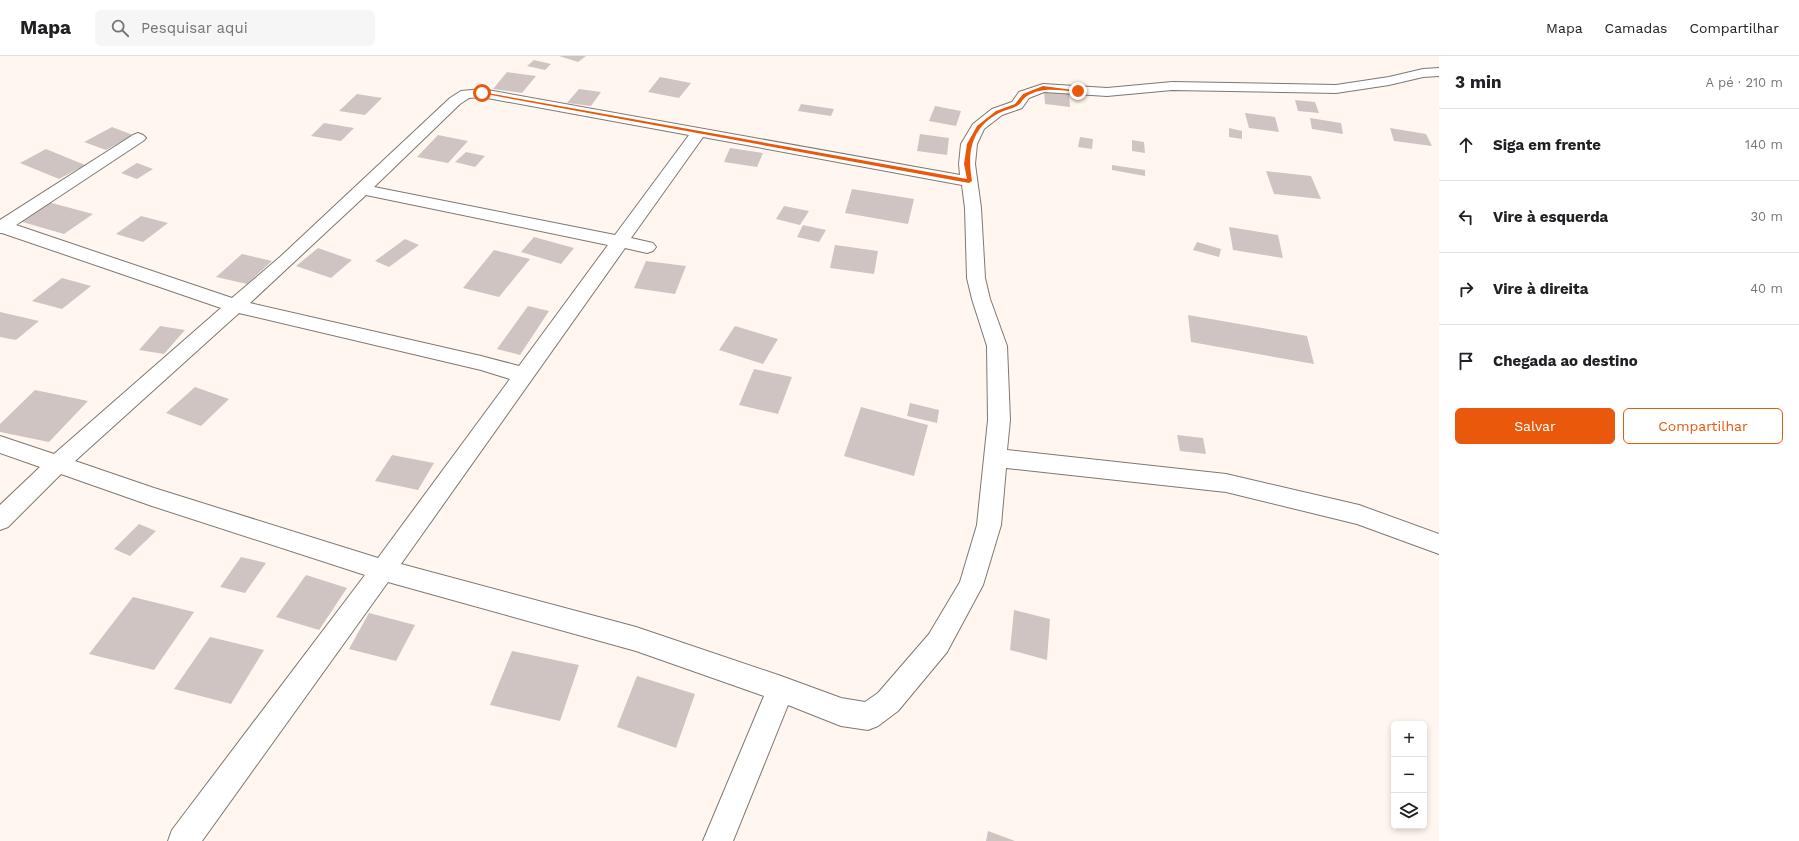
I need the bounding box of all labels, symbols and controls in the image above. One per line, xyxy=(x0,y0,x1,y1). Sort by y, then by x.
search box xyxy=(95,10,375,46)
text: Mapa xyxy=(20,16,71,39)
icon: search xyxy=(109,17,131,39)
text: Pesquisar aqui xyxy=(141,19,248,37)
text: Mapa xyxy=(1546,20,1583,36)
text: Camadas xyxy=(1605,20,1667,36)
text: Compartilhar xyxy=(1689,20,1779,36)
text: 3 min xyxy=(1455,72,1501,92)
text: A pé · 210 m xyxy=(1705,75,1783,90)
route end xyxy=(1069,82,1087,100)
route start xyxy=(473,84,491,102)
icon: ahead xyxy=(1455,134,1477,156)
text: Siga em frente xyxy=(1493,136,1601,154)
text: 140 m xyxy=(1745,137,1783,152)
icon: left xyxy=(1455,206,1477,228)
text: Vire à esquerda xyxy=(1493,208,1608,226)
text: 30 m xyxy=(1751,209,1783,224)
icon: right xyxy=(1455,278,1477,300)
text: Vire à direita xyxy=(1493,280,1588,298)
text: 40 m xyxy=(1750,281,1783,296)
icon: arrive xyxy=(1455,350,1477,372)
text: Chegada ao destino xyxy=(1493,352,1638,370)
button: Salvar xyxy=(1455,408,1615,444)
button: Compartilhar xyxy=(1623,408,1783,444)
map controls xyxy=(1391,721,1427,829)
button: + xyxy=(1391,721,1427,757)
button: − xyxy=(1391,757,1427,793)
button: layers xyxy=(1391,793,1427,829)

